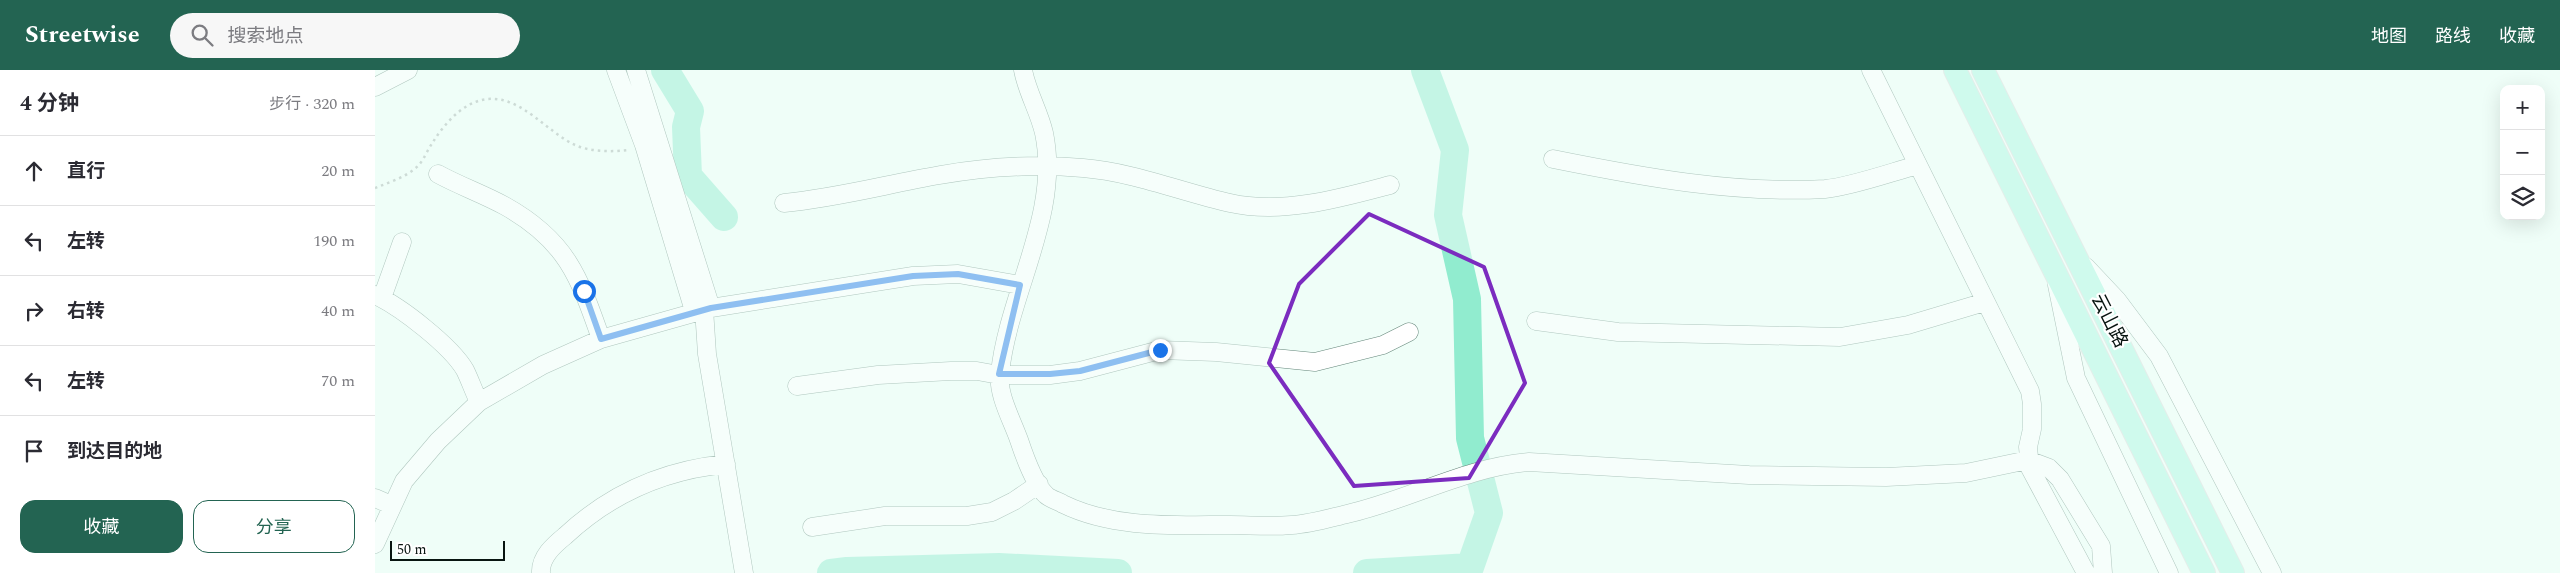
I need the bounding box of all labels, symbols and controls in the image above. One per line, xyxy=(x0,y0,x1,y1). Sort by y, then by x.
search box xyxy=(170,13,520,58)
text: Streetwise xyxy=(25,17,140,53)
icon: search xyxy=(188,21,216,49)
text: 搜索地点 xyxy=(228,22,304,51)
text: 地图 xyxy=(2371,23,2407,50)
text: 路线 xyxy=(2435,23,2471,50)
text: 收藏 xyxy=(2499,23,2535,50)
map controls xyxy=(2500,85,2545,220)
button: + xyxy=(2500,85,2545,130)
text: 4 分钟 xyxy=(20,88,79,120)
text: 步行 · 320 m xyxy=(269,92,355,116)
button: − xyxy=(2500,130,2545,175)
icon: ahead xyxy=(20,157,48,185)
text: 直行 xyxy=(67,157,105,186)
text: 20 m xyxy=(321,159,355,183)
button: layers xyxy=(2500,175,2545,220)
icon: left xyxy=(20,227,48,255)
text: 左转 xyxy=(67,227,105,256)
text: 190 m xyxy=(313,229,355,253)
route start xyxy=(573,280,596,303)
street label: 云山路 xyxy=(2083,289,2135,353)
icon: right xyxy=(20,297,48,325)
text: 右转 xyxy=(67,297,105,326)
text: 40 m xyxy=(321,299,355,323)
route end xyxy=(1149,339,1172,362)
icon: left xyxy=(20,367,48,395)
text: 左转 xyxy=(67,367,105,396)
text: 70 m xyxy=(321,369,355,393)
icon: arrive xyxy=(20,437,48,465)
text: 到达目的地 xyxy=(67,437,162,466)
button: 收藏 xyxy=(20,500,183,553)
button: 分享 xyxy=(193,500,355,553)
scale bar xyxy=(390,538,505,561)
text: 50 m xyxy=(397,539,427,560)

